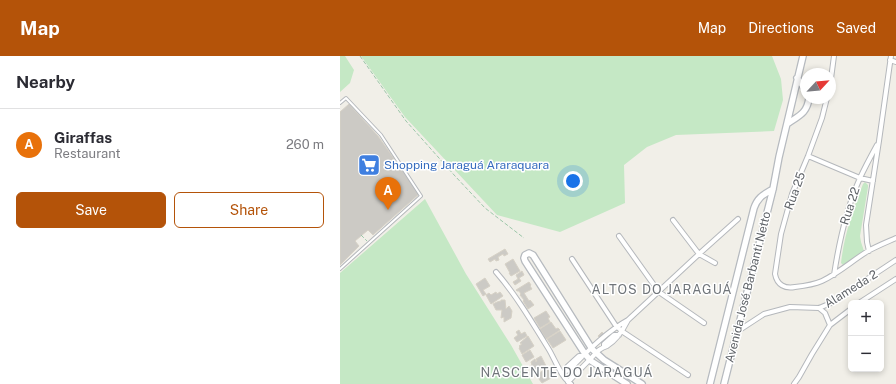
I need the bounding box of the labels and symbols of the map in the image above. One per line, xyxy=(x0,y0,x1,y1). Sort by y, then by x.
north arrow xyxy=(800,68,836,104)
supermarket icon: Shopping Jaraguá Araraquara xyxy=(356,152,382,178)
place label: Shopping Jaraguá Araraquara xyxy=(384,158,549,172)
street label: Rua 25 xyxy=(782,170,808,212)
your location xyxy=(563,171,583,191)
pin: A xyxy=(375,177,401,210)
street label: Rua 22 xyxy=(837,185,863,227)
street label: Avenida José Barbanti Netto xyxy=(722,210,774,364)
street label: Alameda 2 xyxy=(822,267,880,311)
district label: ALTOS DO JARAGUÁ xyxy=(591,281,733,297)
district label: NASCENTE DO JARAGUÁ xyxy=(481,364,653,380)

